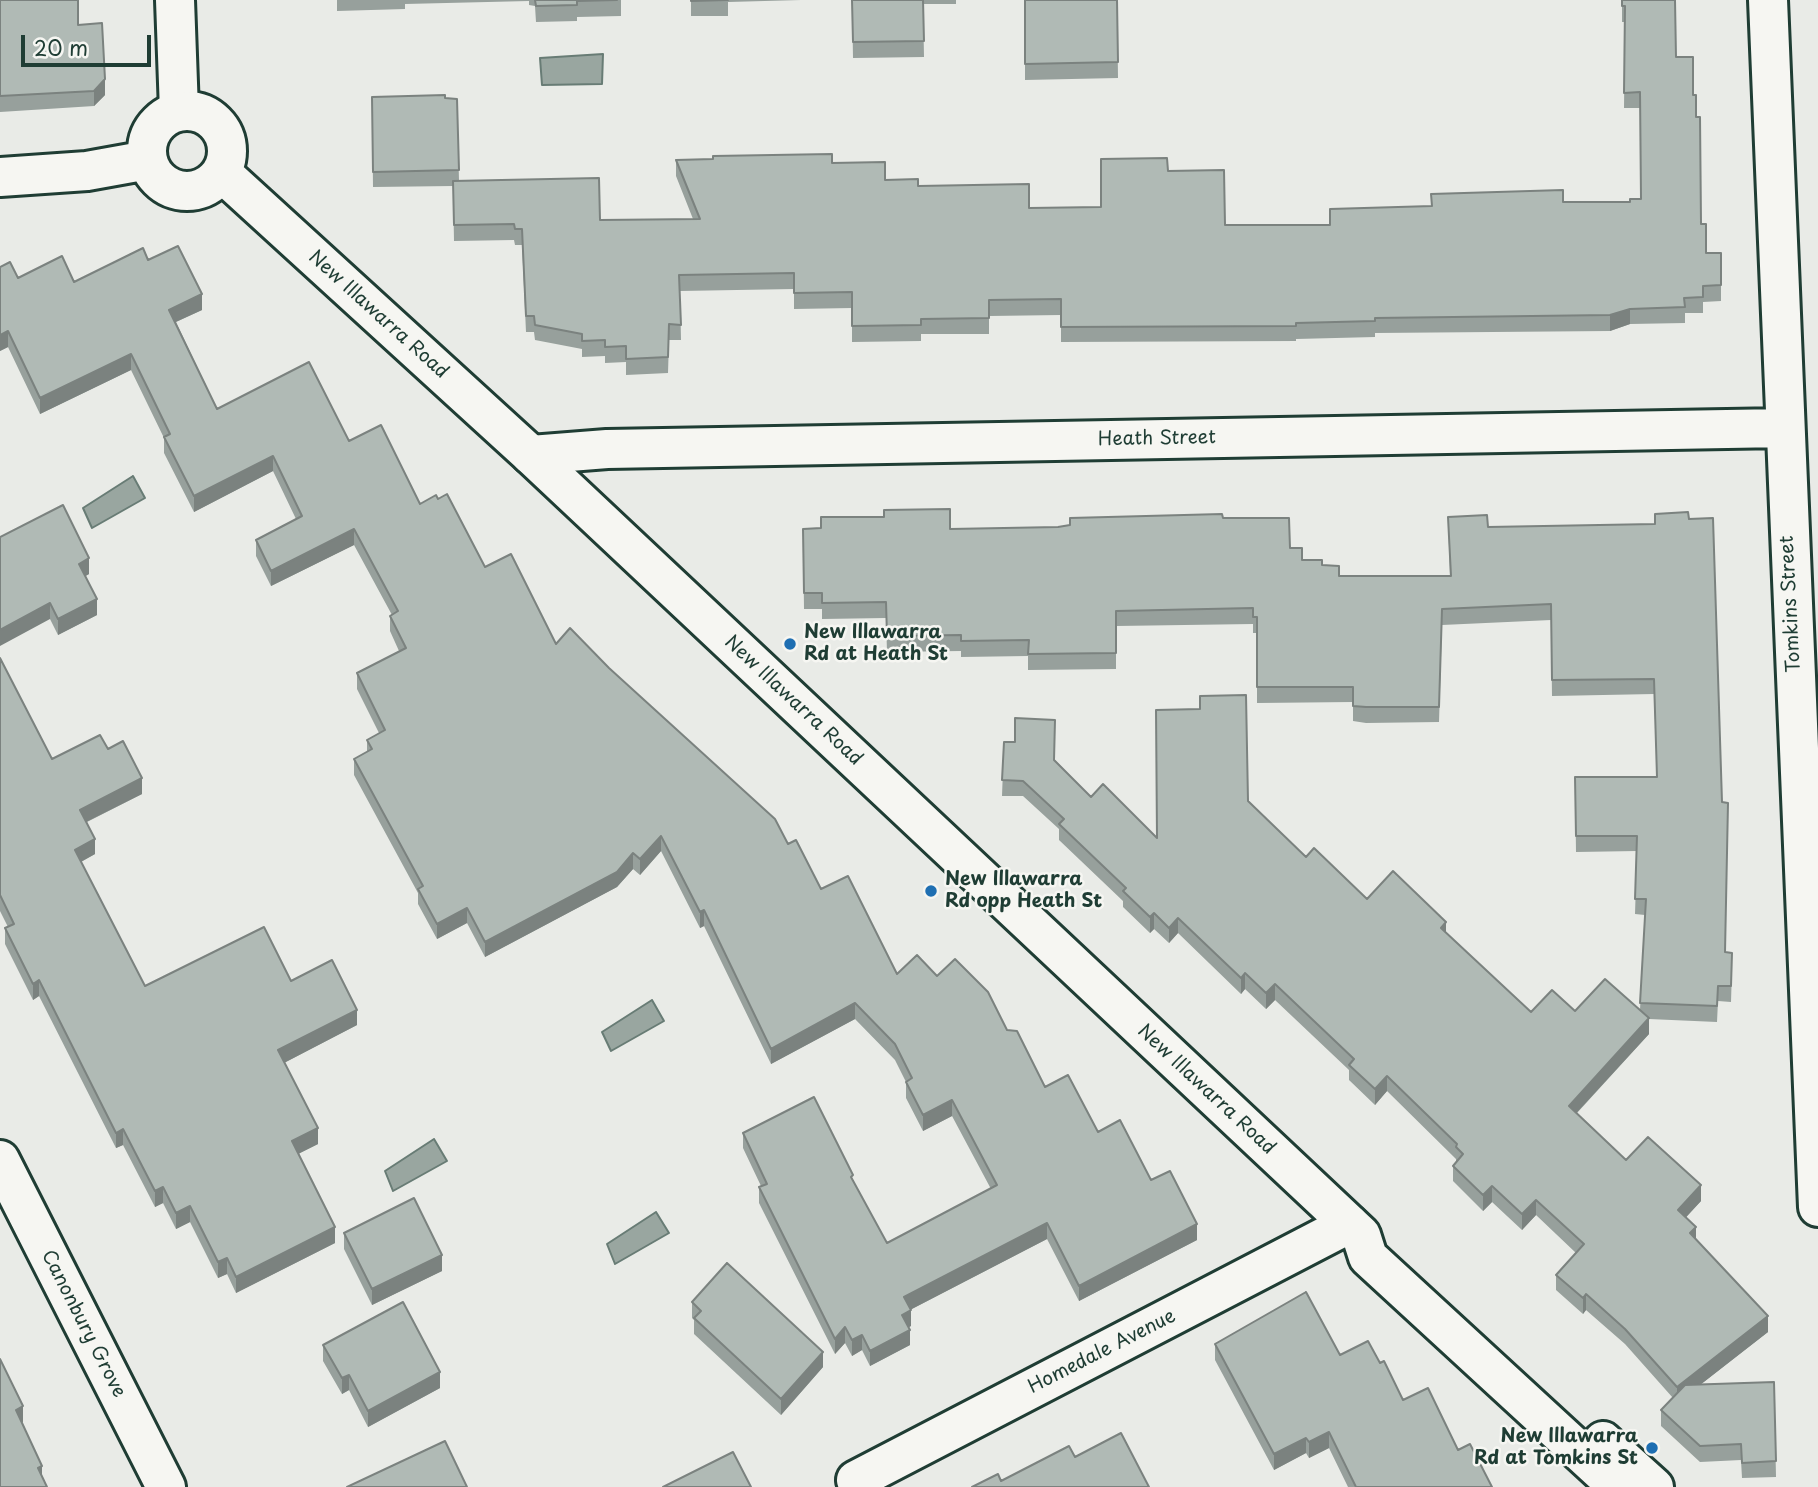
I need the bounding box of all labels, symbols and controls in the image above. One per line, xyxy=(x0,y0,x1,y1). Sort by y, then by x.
scale bar xyxy=(24,21,154,65)
text: 20 m xyxy=(34,31,88,63)
street label: New Illawarra Road xyxy=(303,246,453,384)
street label: Heath Street xyxy=(1098,427,1216,451)
street label: Tomkins Street xyxy=(1776,535,1806,673)
place label: New Illawarra Rd at Heath St xyxy=(804,622,948,666)
street label: New Illawarra Road xyxy=(719,631,867,771)
marker: New Illawarra Rd at Heath St xyxy=(782,636,798,652)
place label: New Illawarra Rd opp Heath St xyxy=(945,869,1102,913)
marker: New Illawarra Rd opp Heath St xyxy=(923,883,939,899)
street label: New Illawarra Road xyxy=(1132,1020,1280,1160)
street label: Canonbury Grove xyxy=(36,1246,130,1402)
street label: Homedale Avenue xyxy=(1025,1305,1179,1399)
place label: New Illawarra Rd at Tomkins St xyxy=(1474,1426,1638,1470)
marker: New Illawarra Rd at Tomkins St xyxy=(1644,1440,1660,1456)

